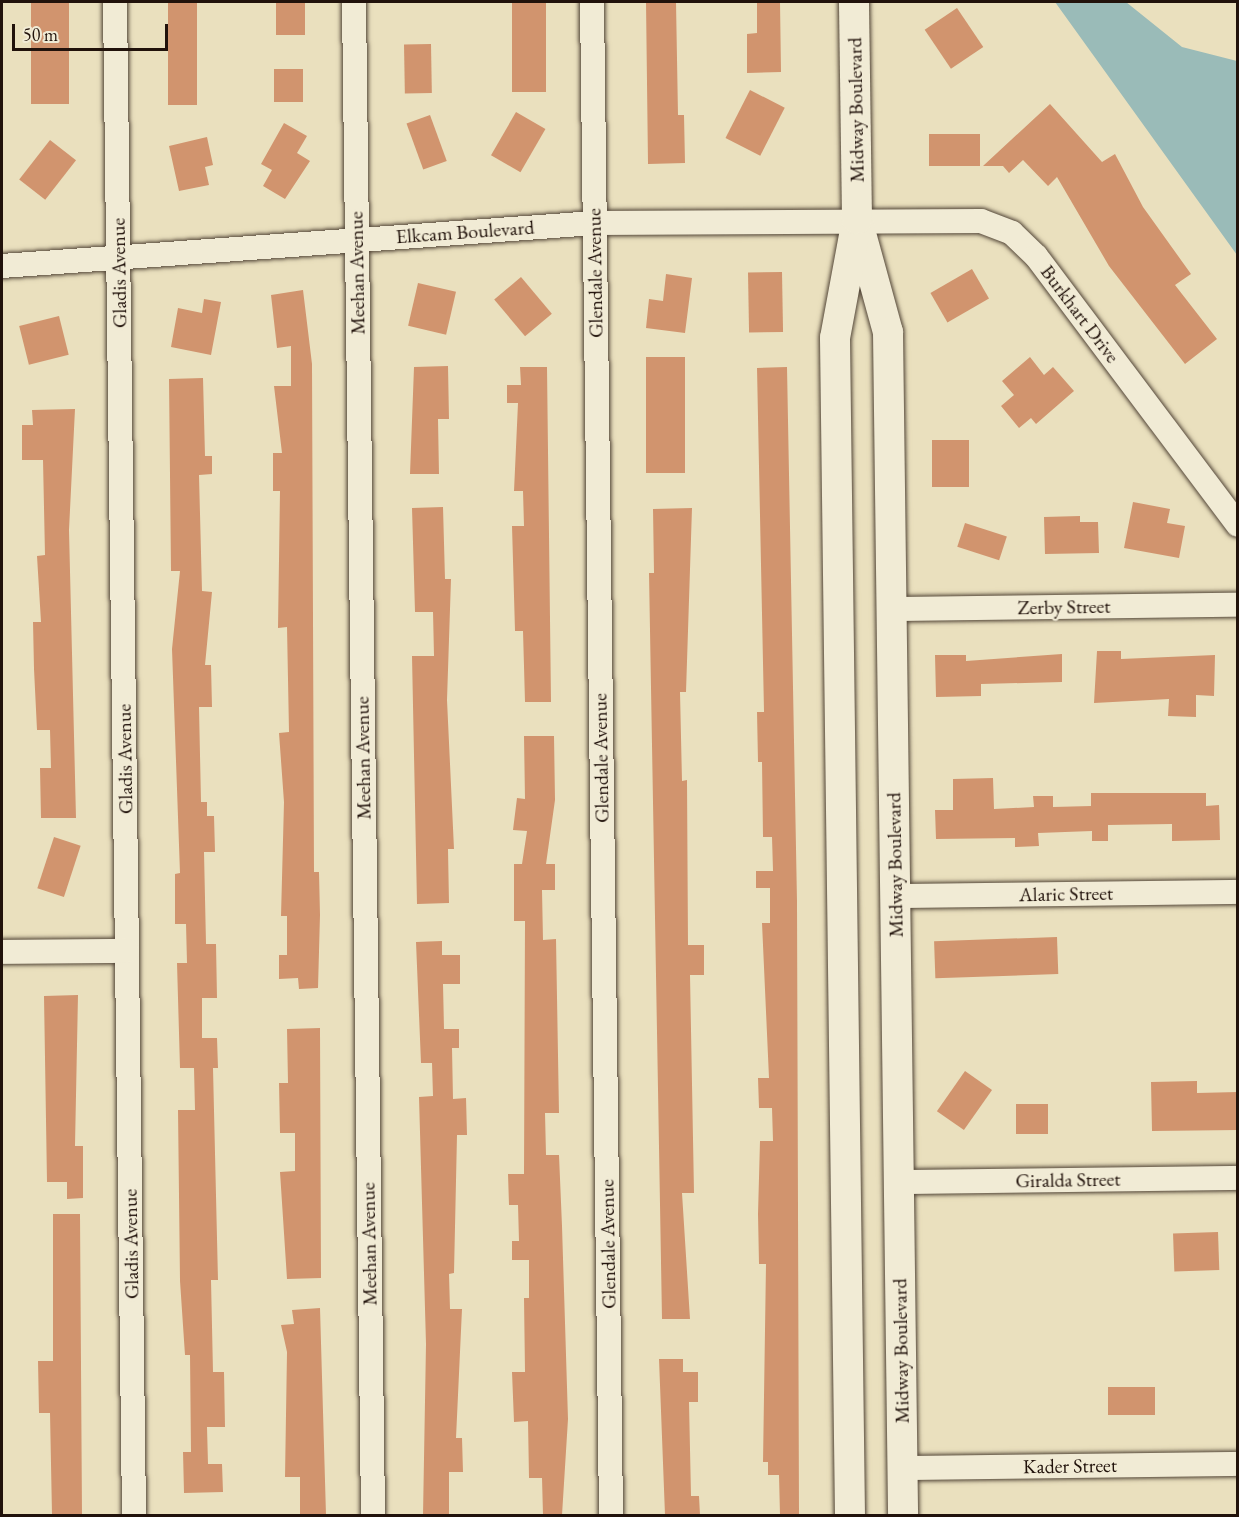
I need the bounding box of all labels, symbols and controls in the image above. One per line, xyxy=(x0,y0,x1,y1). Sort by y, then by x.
scale bar xyxy=(15,12,171,50)
text: 50 m xyxy=(23,23,58,46)
street label: Midway Boulevard xyxy=(843,37,869,183)
street label: Glendale Avenue xyxy=(582,208,608,338)
street label: Meehan Avenue xyxy=(344,211,370,335)
street label: Elkcam Boulevard xyxy=(395,215,535,249)
street label: Gladis Avenue xyxy=(106,218,132,328)
street label: Burkhart Drive xyxy=(1035,260,1125,368)
street label: Zerby Street xyxy=(1017,594,1111,620)
street label: Glendale Avenue xyxy=(588,693,614,823)
street label: Meehan Avenue xyxy=(350,696,376,820)
street label: Gladis Avenue xyxy=(112,704,138,814)
street label: Midway Boulevard xyxy=(882,792,908,938)
street label: Alaric Street xyxy=(1019,881,1113,907)
street label: Giralda Street xyxy=(1015,1167,1121,1193)
street label: Glendale Avenue xyxy=(595,1179,621,1309)
street label: Meehan Avenue xyxy=(356,1182,382,1306)
street label: Gladis Avenue xyxy=(118,1189,144,1299)
street label: Midway Boulevard xyxy=(888,1278,914,1424)
street label: Kader Street xyxy=(1023,1453,1117,1479)

